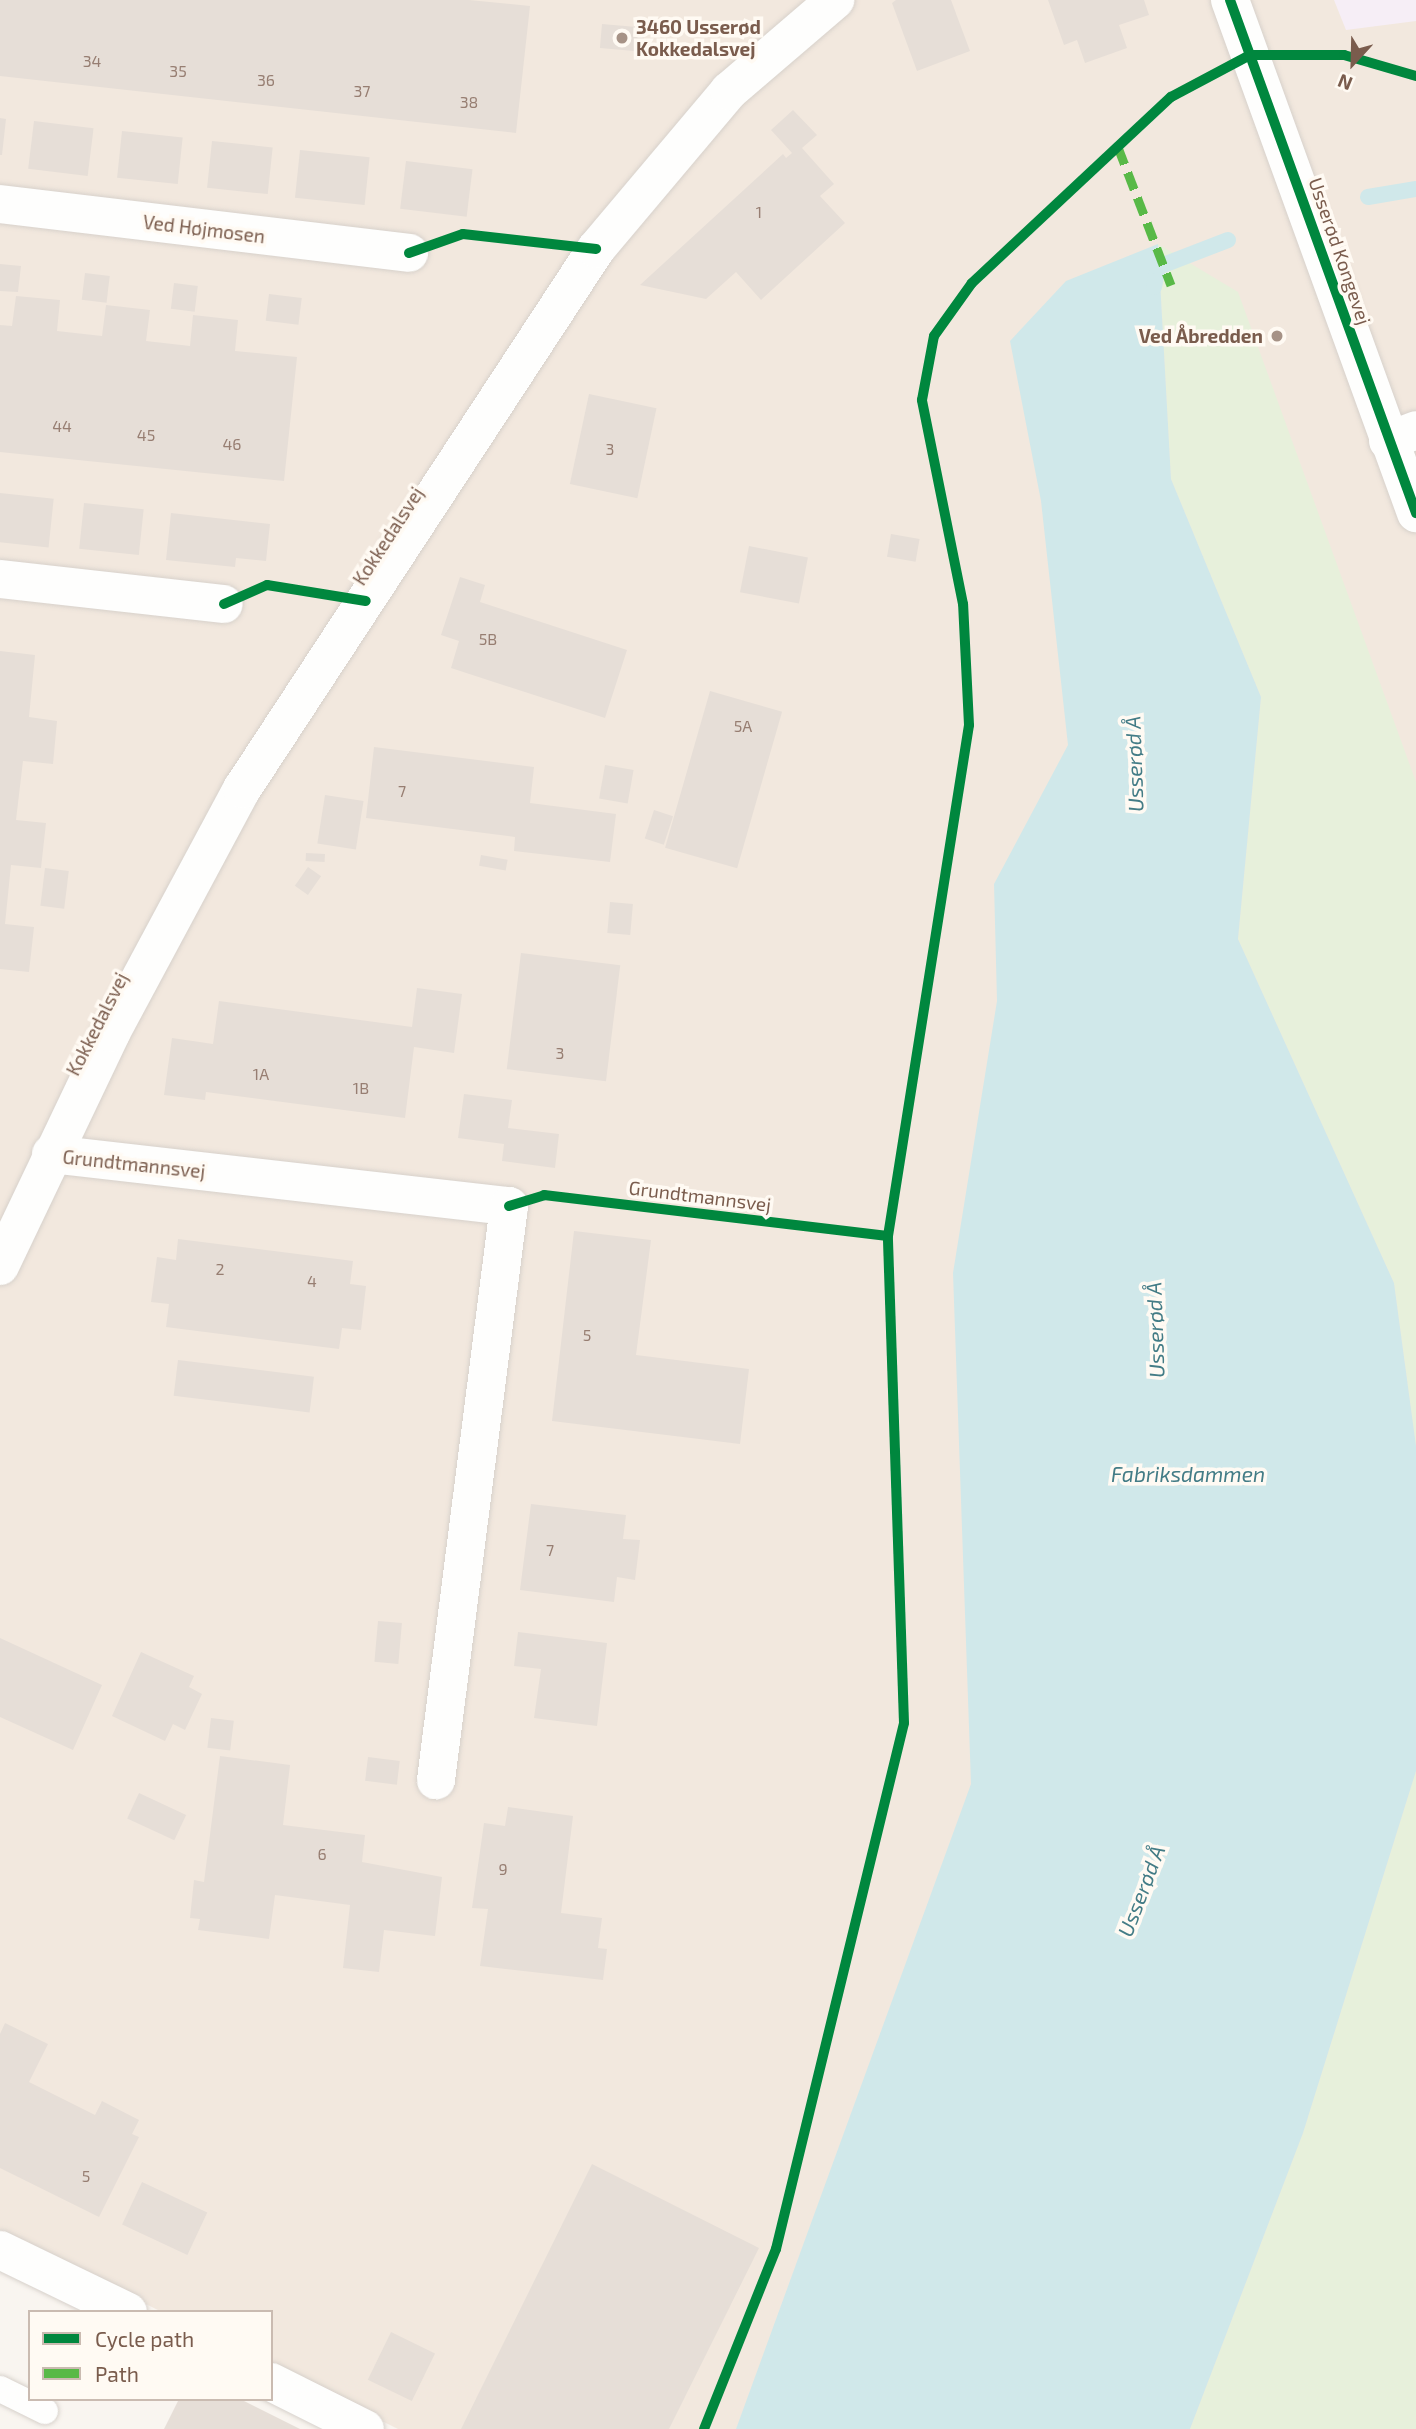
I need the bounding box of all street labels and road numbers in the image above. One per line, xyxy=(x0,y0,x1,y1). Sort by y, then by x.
street label: Usserød Kongevej xyxy=(1304,174,1376,328)
street label: Ved Højmosen xyxy=(142,210,266,248)
street label: Kokkedalsvej xyxy=(348,483,428,589)
street label: Kokkedalsvej xyxy=(61,969,133,1079)
street label: Grundtmannsvej xyxy=(62,1145,206,1183)
street label: Grundtmannsvej xyxy=(628,1176,772,1216)

